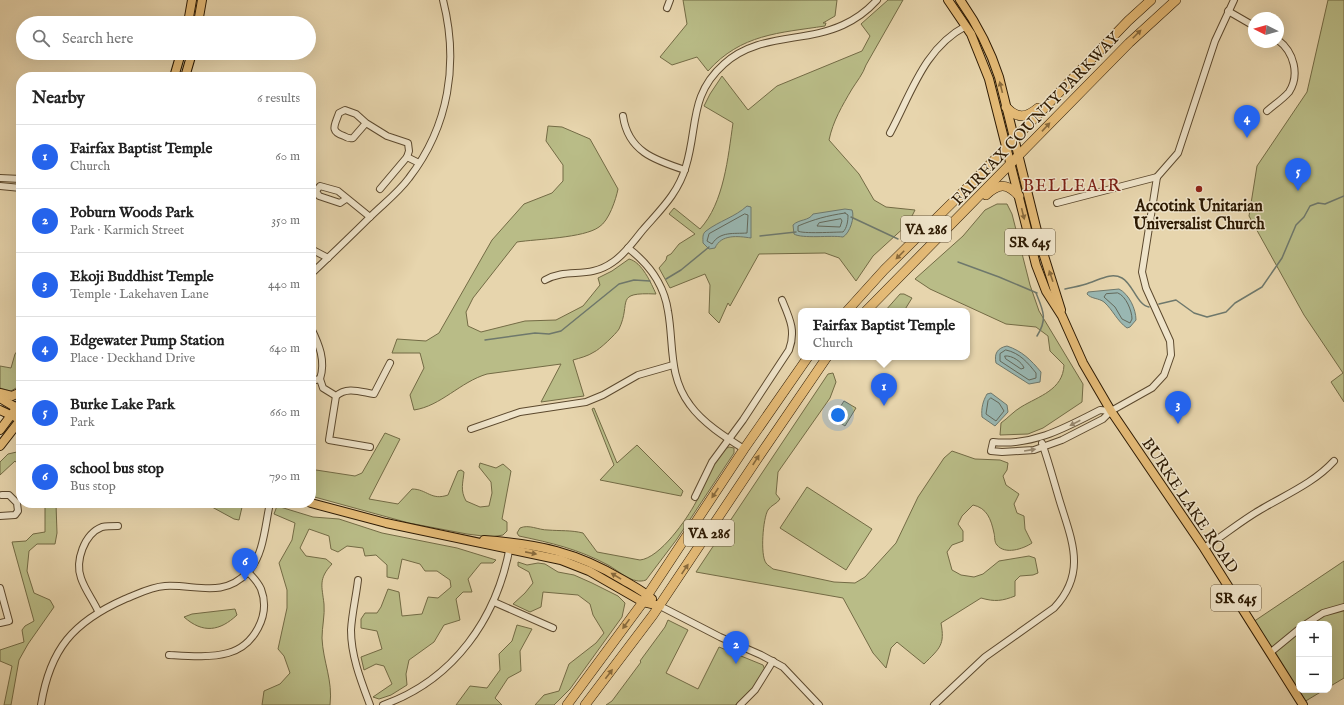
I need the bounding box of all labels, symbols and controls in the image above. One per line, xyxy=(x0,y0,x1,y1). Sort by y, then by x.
north arrow xyxy=(1248,12,1284,48)
search box xyxy=(16,16,316,60)
icon: search xyxy=(30,27,52,49)
street label: FAIRFAX COUNTY PARKWAY xyxy=(948,28,1126,210)
text: Search here xyxy=(62,29,133,48)
one-way arrow xyxy=(1132,29,1142,39)
one-way arrow xyxy=(998,81,1004,93)
text: Nearby xyxy=(32,88,85,109)
text: 6 results xyxy=(257,90,300,107)
pin: 4 xyxy=(1234,105,1260,138)
one-way arrow xyxy=(1041,122,1051,132)
text: Fairfax Baptist Temple xyxy=(70,139,212,158)
text: 1 xyxy=(43,148,47,165)
text: 60 m xyxy=(275,148,300,165)
text: Church xyxy=(70,158,110,175)
pin: 5 xyxy=(1285,158,1311,191)
district label: BELLEAIR xyxy=(1023,176,1121,197)
marker: Accotink Unitarian Universalist Church xyxy=(1194,184,1204,194)
place label: Accotink Unitarian Universalist Church xyxy=(1132,197,1265,235)
text: Poburn Woods Park xyxy=(70,203,194,222)
one-way arrow xyxy=(1020,208,1026,220)
text: 2 xyxy=(42,212,48,229)
text: 350 m xyxy=(271,212,300,229)
road number: VA 286 xyxy=(901,216,951,242)
text: Park · Karmich Street xyxy=(70,222,184,239)
road number: SR 645 xyxy=(1005,229,1055,255)
one-way arrow xyxy=(895,250,905,260)
text: Ekoji Buddhist Temple xyxy=(70,267,214,286)
one-way arrow xyxy=(1048,269,1054,281)
text: 3 xyxy=(43,276,47,293)
text: 440 m xyxy=(268,276,300,293)
text: Temple · Lakehaven Lane xyxy=(70,286,209,303)
popup xyxy=(798,308,970,360)
text: Fairfax Baptist Temple xyxy=(813,316,955,335)
text: Edgewater Pump Station xyxy=(70,331,224,350)
text: Church xyxy=(813,335,853,352)
text: 4 xyxy=(42,340,48,357)
text: 640 m xyxy=(269,340,300,357)
text: Place · Deckhand Drive xyxy=(70,350,195,367)
pin: 1 xyxy=(871,373,897,406)
pin: 3 xyxy=(1165,391,1191,424)
text: Burke Lake Park xyxy=(70,395,175,414)
text: 5 xyxy=(43,404,47,421)
text: 660 m xyxy=(270,404,300,421)
your location xyxy=(828,405,848,425)
text: Park xyxy=(70,414,95,431)
one-way arrow xyxy=(1069,420,1080,426)
street label: BURKE LAKE ROAD xyxy=(1137,435,1242,578)
one-way arrow xyxy=(1024,447,1036,453)
one-way arrow xyxy=(752,455,760,465)
text: school bus stop xyxy=(70,459,164,478)
text: 6 xyxy=(42,468,48,485)
text: 790 m xyxy=(269,468,300,485)
text: Bus stop xyxy=(70,478,116,495)
one-way arrow xyxy=(711,488,719,499)
road number: VA 286 xyxy=(684,520,734,546)
pin: 6 xyxy=(232,548,258,581)
one-way arrow xyxy=(525,550,537,556)
one-way arrow xyxy=(681,564,689,574)
one-way arrow xyxy=(611,572,621,580)
road number: SR 645 xyxy=(1211,585,1261,611)
one-way arrow xyxy=(622,619,630,630)
map controls xyxy=(1296,621,1332,693)
button: + xyxy=(1296,621,1332,657)
pin: 2 xyxy=(723,631,749,664)
button: − xyxy=(1296,657,1332,693)
one-way arrow xyxy=(605,669,613,679)

